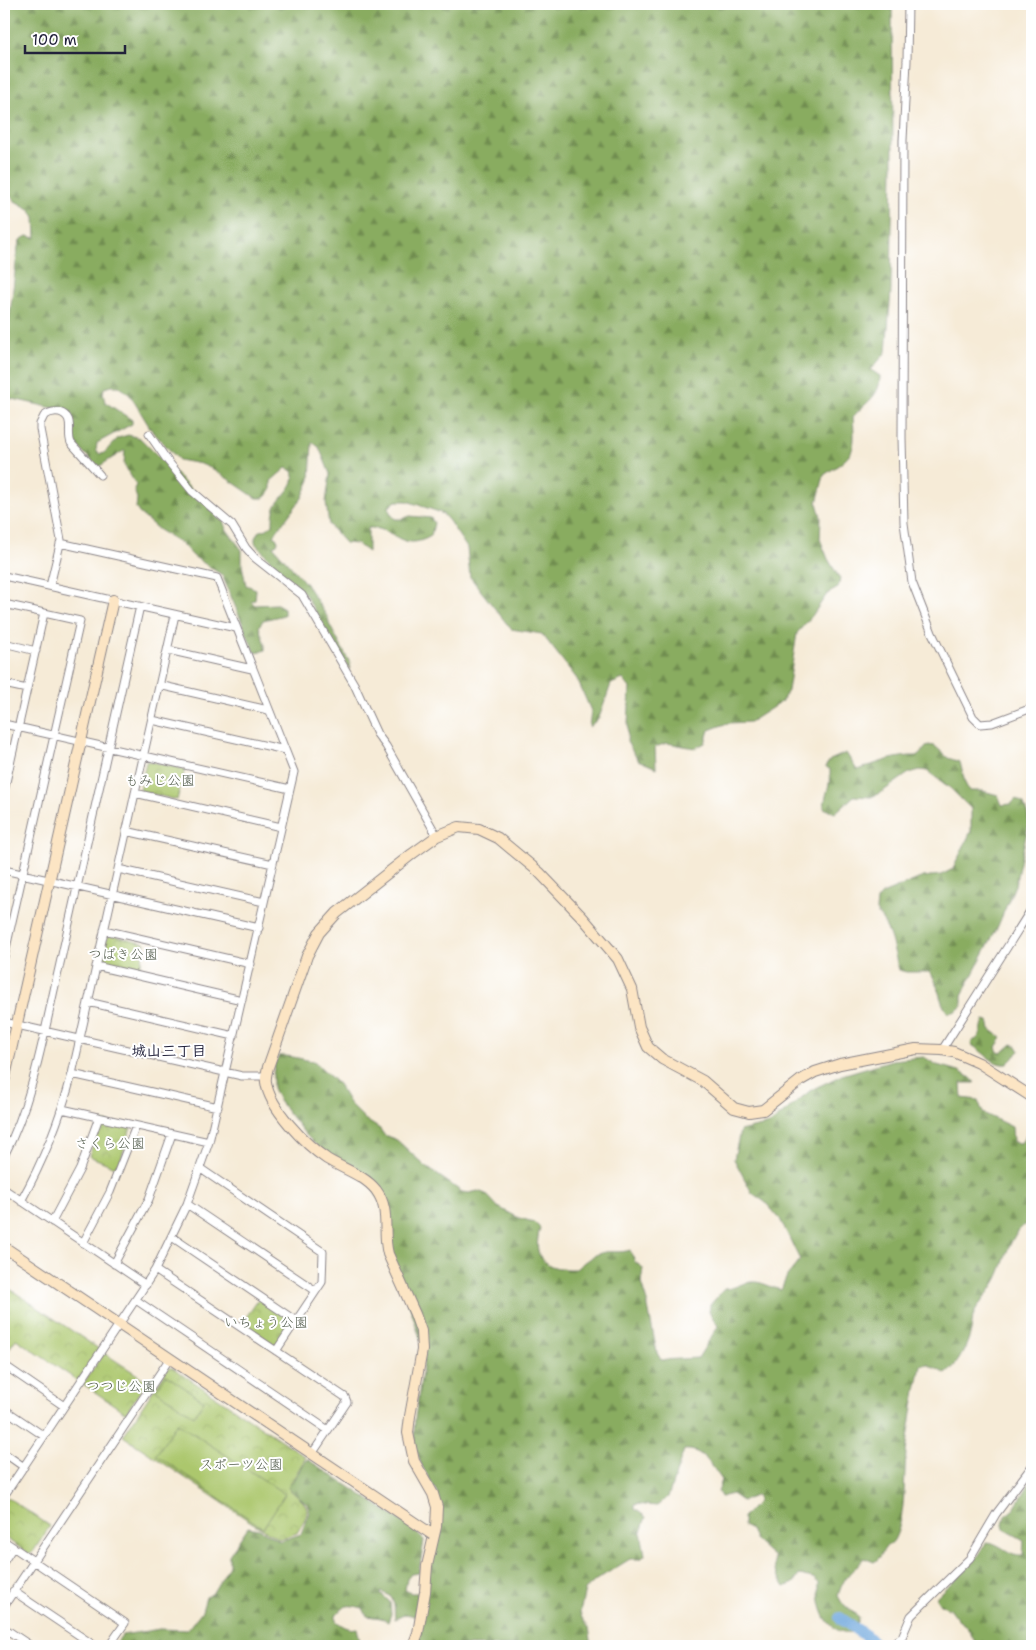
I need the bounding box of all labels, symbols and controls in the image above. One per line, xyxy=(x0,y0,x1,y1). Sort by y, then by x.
scale bar xyxy=(25,22,125,54)
text: 100 m xyxy=(32,30,77,50)
park label: もみじ公園 xyxy=(125,771,195,789)
park label: つばき公園 xyxy=(88,945,158,963)
district label: 城山三丁目 xyxy=(131,1041,207,1061)
park label: さくら公園 xyxy=(75,1134,145,1152)
park label: いちょう公園 xyxy=(224,1313,308,1331)
park label: つつじ公園 xyxy=(86,1377,156,1395)
park label: スポーツ公園 xyxy=(199,1455,283,1473)

